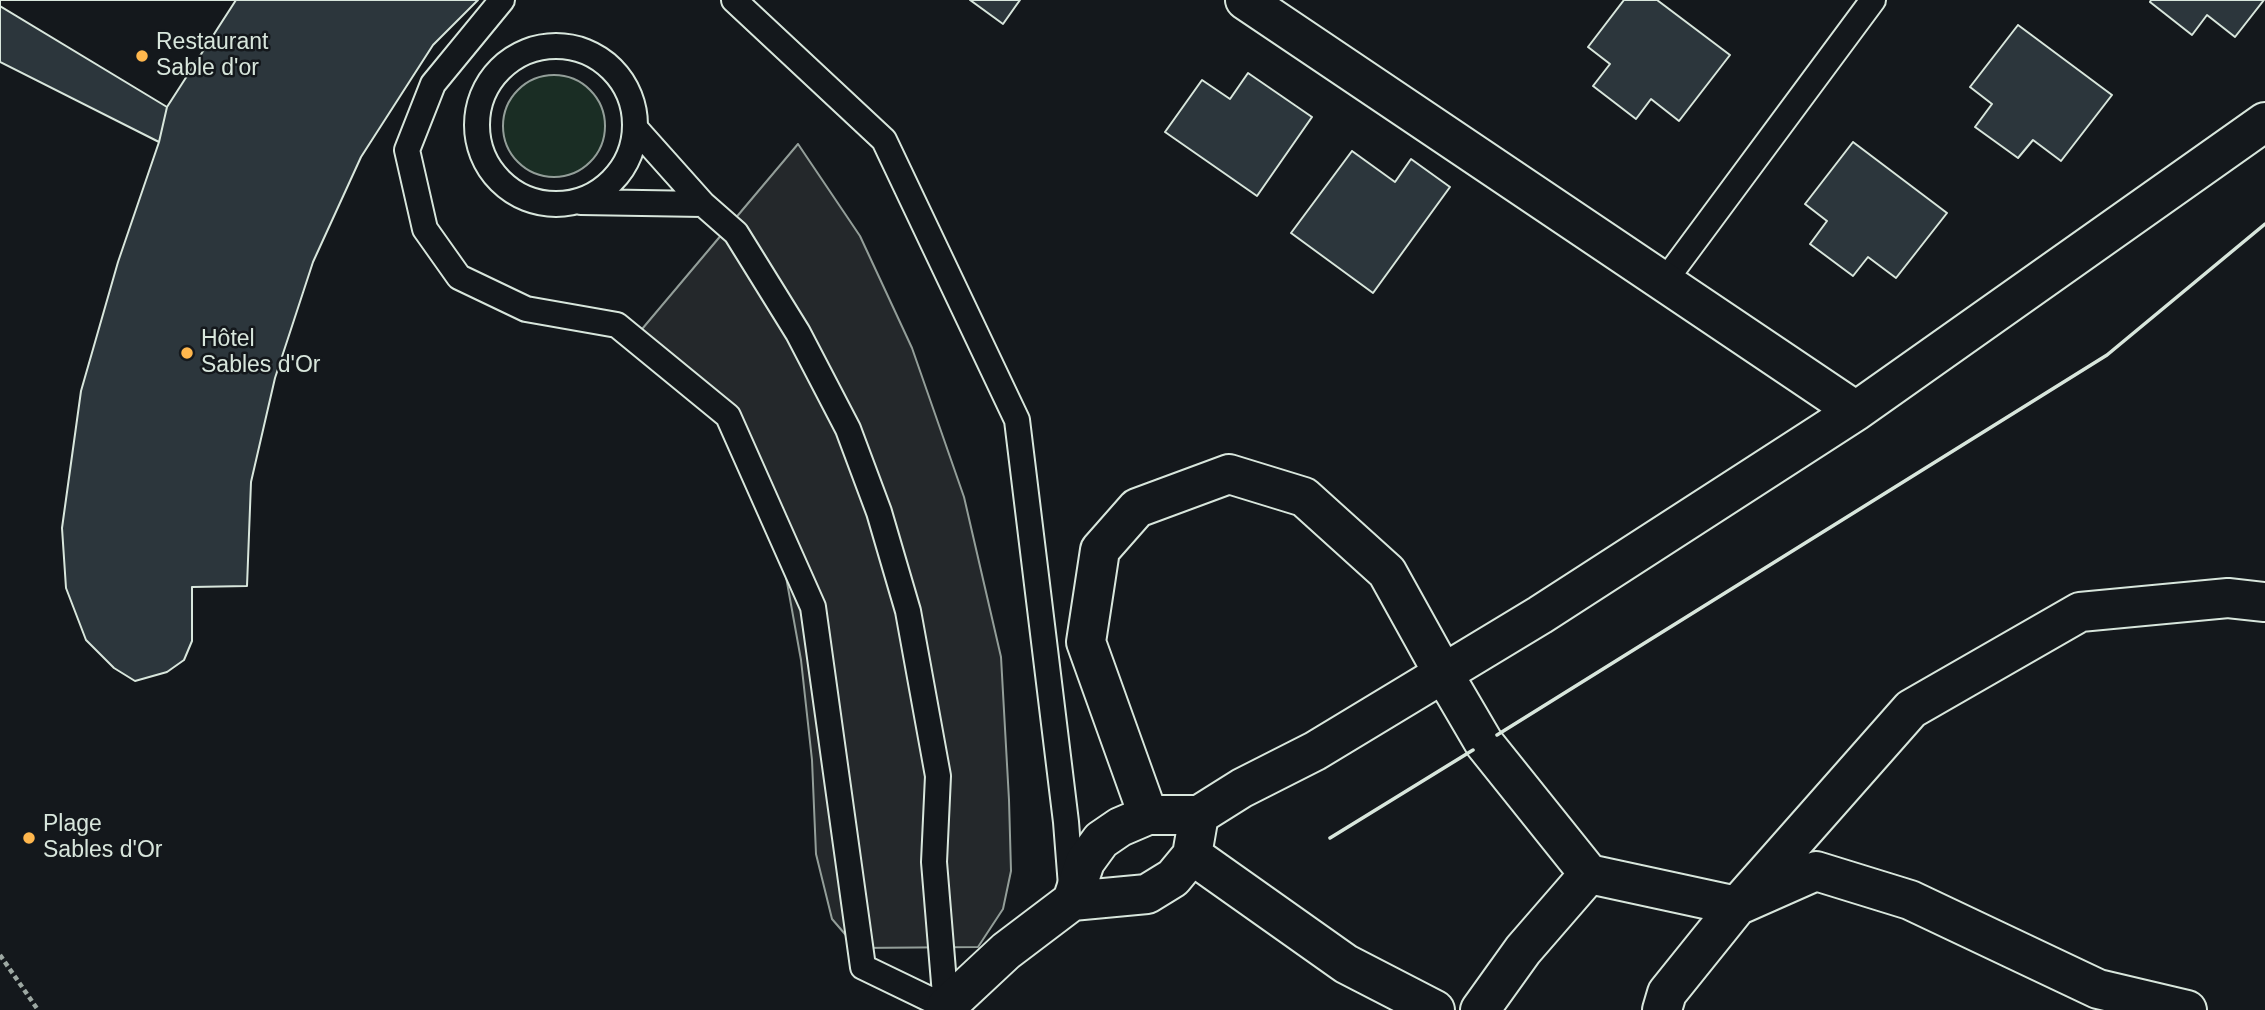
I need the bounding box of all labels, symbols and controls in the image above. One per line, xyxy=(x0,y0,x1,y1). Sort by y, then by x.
place label: Restaurant Sable d'or xyxy=(156,29,269,83)
marker: Restaurant Sable d'or xyxy=(134,48,150,64)
place label: Hôtel Sables d'Or xyxy=(201,326,320,380)
marker: Hôtel Sables d'Or xyxy=(179,345,195,361)
place label: Plage Sables d'Or xyxy=(43,811,162,865)
marker: Plage Sables d'Or xyxy=(21,830,37,846)

